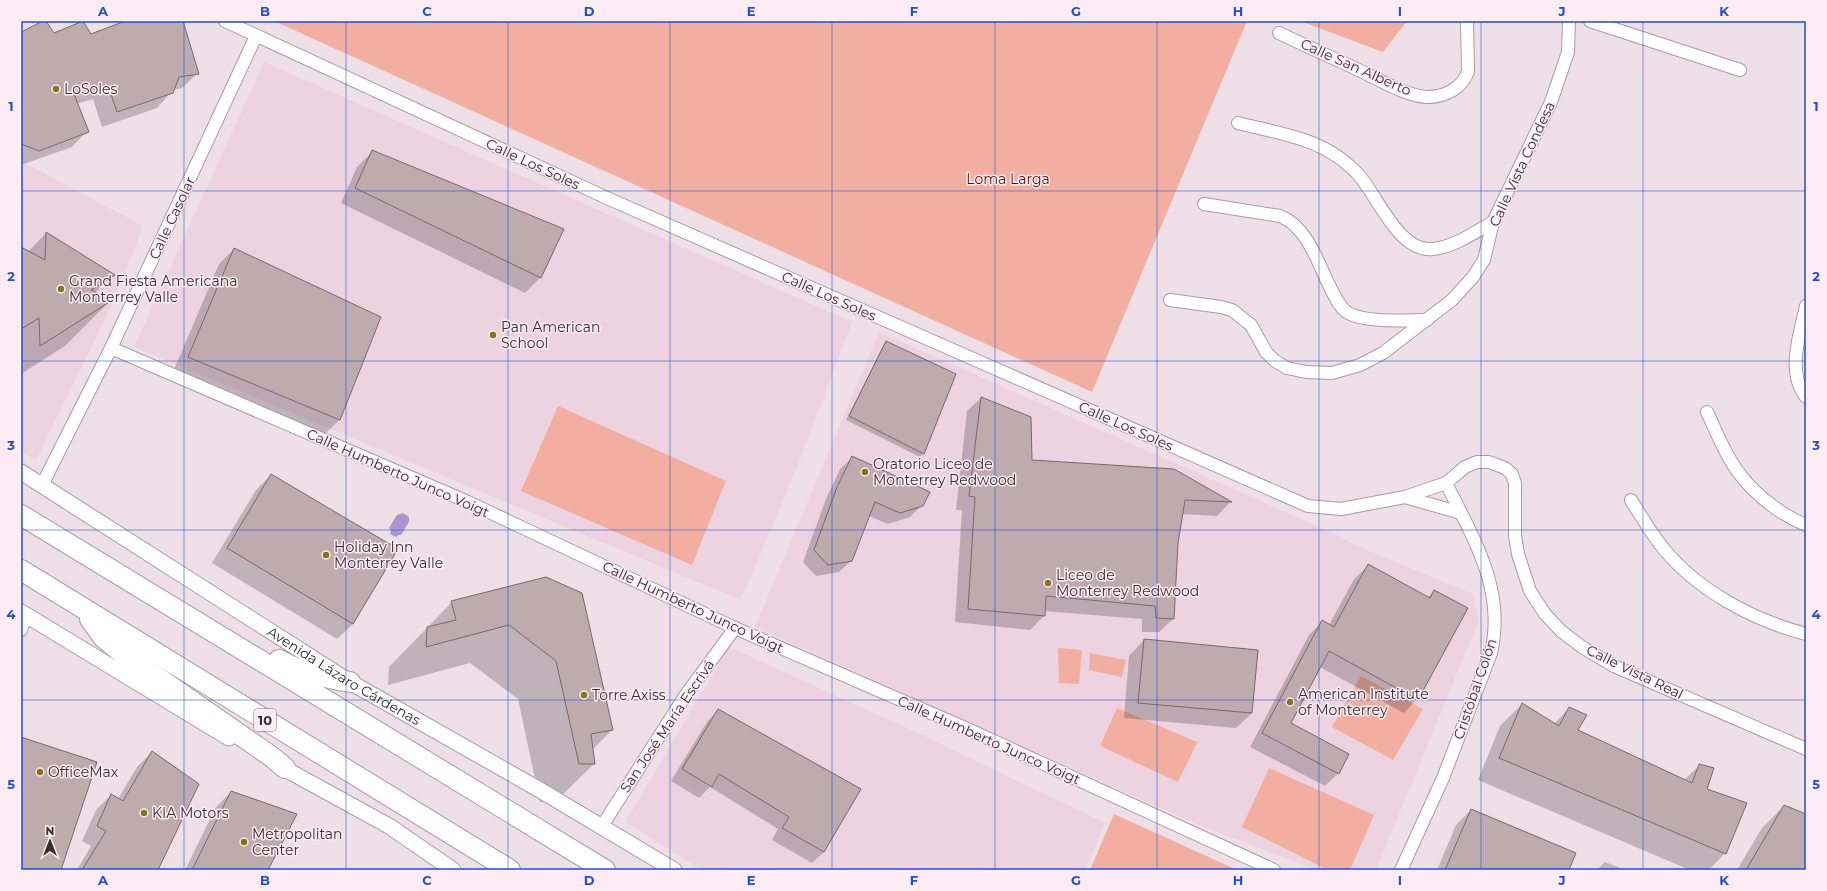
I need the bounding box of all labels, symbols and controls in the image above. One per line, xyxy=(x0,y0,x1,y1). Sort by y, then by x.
text: A xyxy=(97,3,109,19)
text: B xyxy=(260,3,270,19)
text: C xyxy=(422,3,432,19)
text: D xyxy=(584,3,595,19)
text: E xyxy=(747,3,756,19)
text: F xyxy=(910,3,918,19)
text: G xyxy=(1071,3,1081,19)
text: H xyxy=(1233,3,1243,19)
text: I xyxy=(1398,3,1402,19)
text: J xyxy=(1557,3,1566,19)
text: K xyxy=(1719,3,1729,19)
street label: Calle San Alberto xyxy=(1298,34,1414,100)
place label: LoSoles xyxy=(64,80,118,98)
marker: LoSoles xyxy=(51,84,61,94)
text: 1 xyxy=(8,98,14,114)
text: 1 xyxy=(1813,98,1819,114)
street label: Calle Vista Condesa xyxy=(1485,99,1559,229)
street label: Calle Los Soles xyxy=(483,134,583,194)
park label: Loma Larga xyxy=(966,170,1050,188)
street label: Calle Casolar xyxy=(145,173,199,262)
street label: Calle Los Soles xyxy=(779,267,879,325)
text: 2 xyxy=(7,268,15,284)
text: 2 xyxy=(1812,268,1820,284)
place label: Grand Fiesta Americana Monterrey Valle xyxy=(69,272,237,306)
marker: Grand Fiesta Americana Monterrey Valle xyxy=(56,284,66,294)
place label: Pan American School xyxy=(501,318,600,352)
marker: Pan American School xyxy=(488,330,498,340)
street label: Calle Los Soles xyxy=(1076,397,1176,455)
street label: Calle Humberto Junco Voigt xyxy=(304,425,492,522)
text: 3 xyxy=(6,437,15,453)
text: 3 xyxy=(1811,437,1820,453)
place label: Oratorio Liceo de Monterrey Redwood xyxy=(873,455,1016,489)
marker: Oratorio Liceo de Monterrey Redwood xyxy=(860,467,870,477)
place label: Holiday Inn Monterrey Valle xyxy=(334,538,443,572)
marker: Holiday Inn Monterrey Valle xyxy=(321,550,331,560)
street label: Calle Humberto Junco Voigt xyxy=(600,557,787,657)
place label: Liceo de Monterrey Redwood xyxy=(1056,566,1199,600)
marker: Liceo de Monterrey Redwood xyxy=(1043,578,1053,588)
text: 4 xyxy=(7,606,16,622)
text: 4 xyxy=(1812,606,1821,622)
street label: Avenida Lázaro Cárdenas xyxy=(264,623,424,729)
street label: Cristóbal Colón xyxy=(1449,636,1501,742)
street label: Calle Vista Real xyxy=(1584,641,1686,703)
street label: San José María Escrivá xyxy=(616,656,718,796)
place label: American Institute of Monterrey xyxy=(1298,685,1429,719)
place label: Torre Axiss xyxy=(592,686,666,704)
marker: Torre Axiss xyxy=(579,690,589,700)
street label: Calle Humberto Junco Voigt xyxy=(895,692,1083,789)
marker: American Institute of Monterrey xyxy=(1285,697,1295,707)
road number: 10 xyxy=(254,709,276,731)
place label: OfficeMax xyxy=(48,763,119,781)
marker: OfficeMax xyxy=(35,767,45,777)
text: 5 xyxy=(7,776,15,792)
text: 5 xyxy=(1812,776,1820,792)
place label: KIA Motors xyxy=(152,804,229,822)
marker: KIA Motors xyxy=(139,808,149,818)
north arrow xyxy=(30,821,70,861)
text: N xyxy=(46,824,54,838)
place label: Metropolitan Center xyxy=(252,825,343,859)
marker: Metropolitan Center xyxy=(239,837,249,847)
text: A xyxy=(97,872,109,888)
text: B xyxy=(260,872,270,888)
text: C xyxy=(422,872,432,888)
text: D xyxy=(584,872,595,888)
text: E xyxy=(747,872,756,888)
text: F xyxy=(910,872,918,888)
text: G xyxy=(1071,872,1081,888)
text: H xyxy=(1233,872,1243,888)
text: I xyxy=(1398,872,1402,888)
text: J xyxy=(1557,872,1566,888)
text: K xyxy=(1719,872,1729,888)

